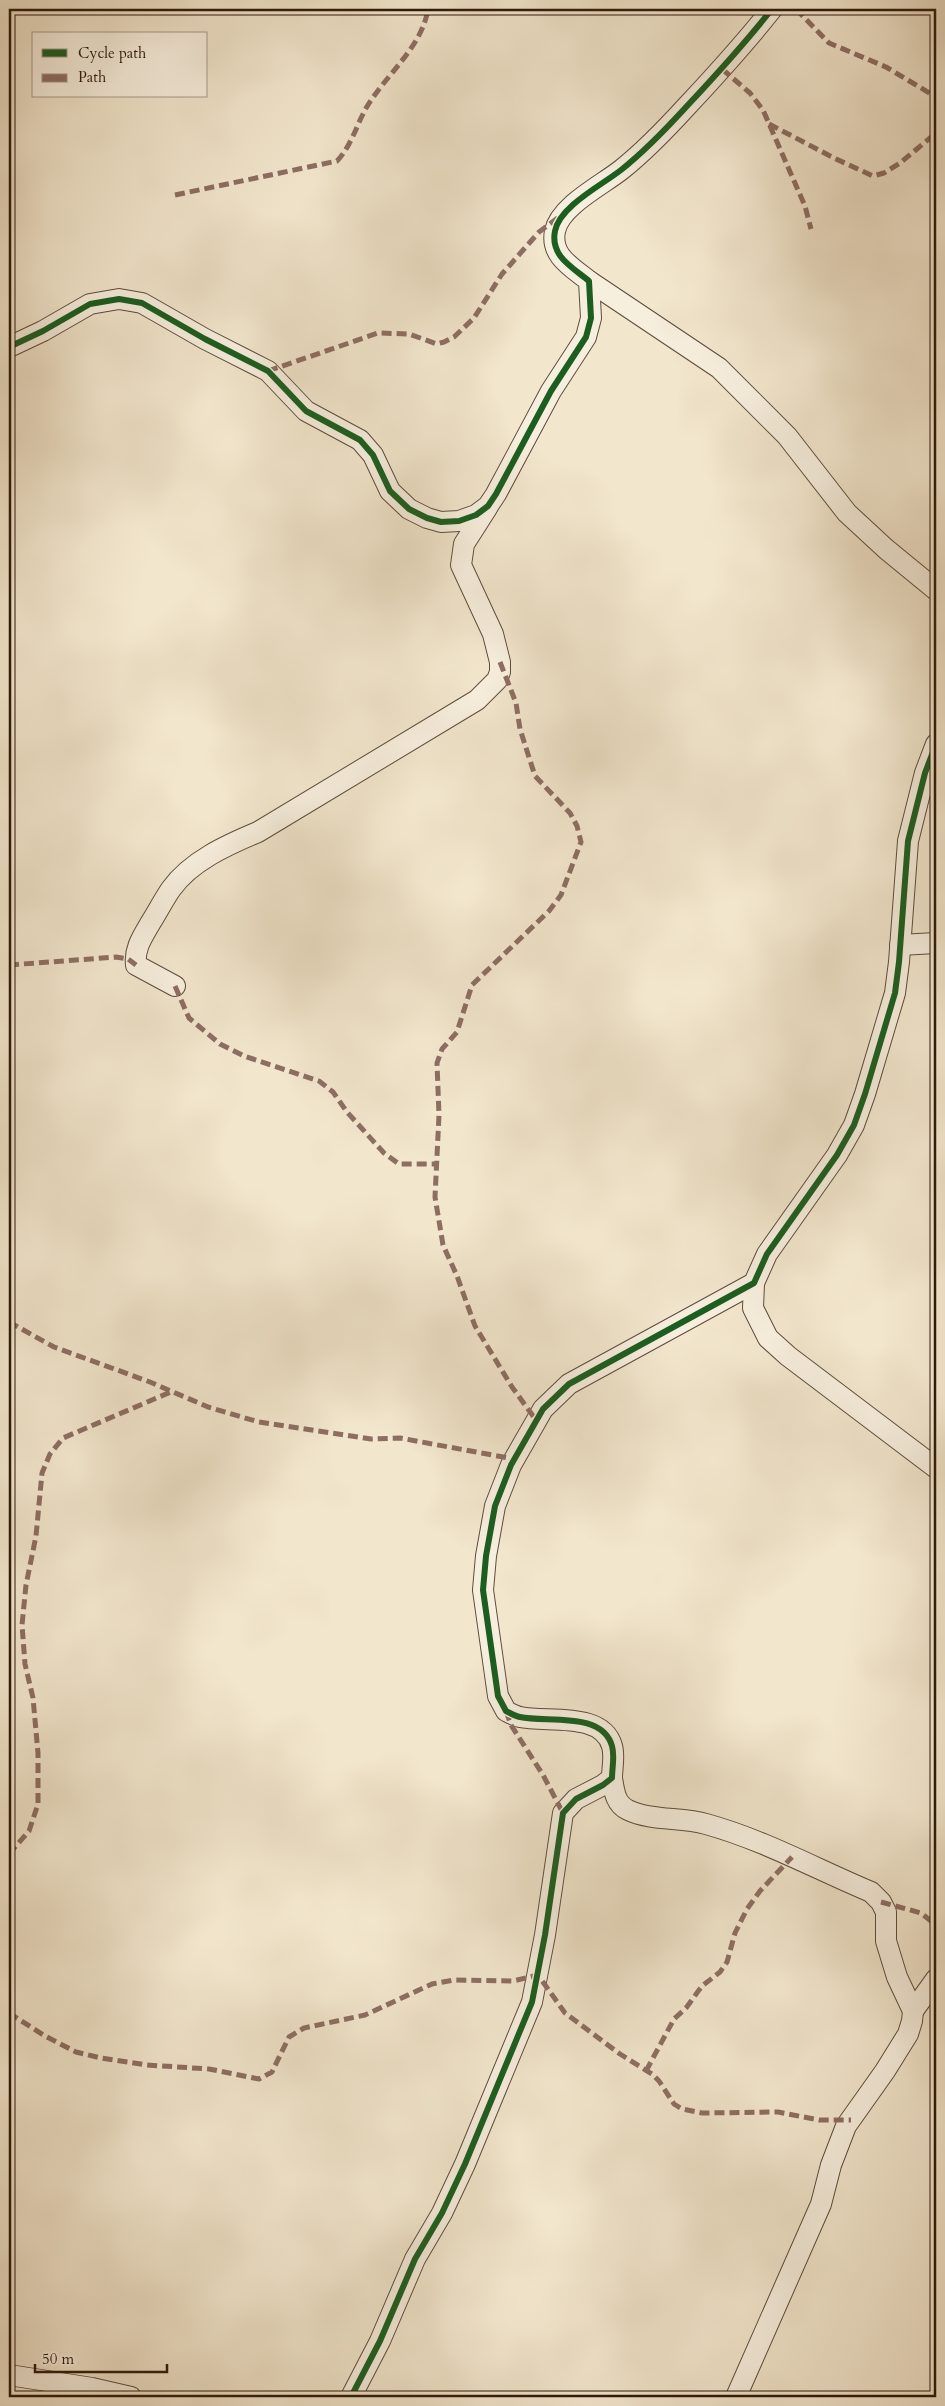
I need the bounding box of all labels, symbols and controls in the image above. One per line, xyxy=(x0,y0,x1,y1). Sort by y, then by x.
legend xyxy=(32,32,208,98)
text: Cycle path xyxy=(78,43,147,63)
text: Path xyxy=(78,67,107,87)
scale bar xyxy=(35,2341,168,2373)
text: 50 m xyxy=(42,2349,74,2369)

